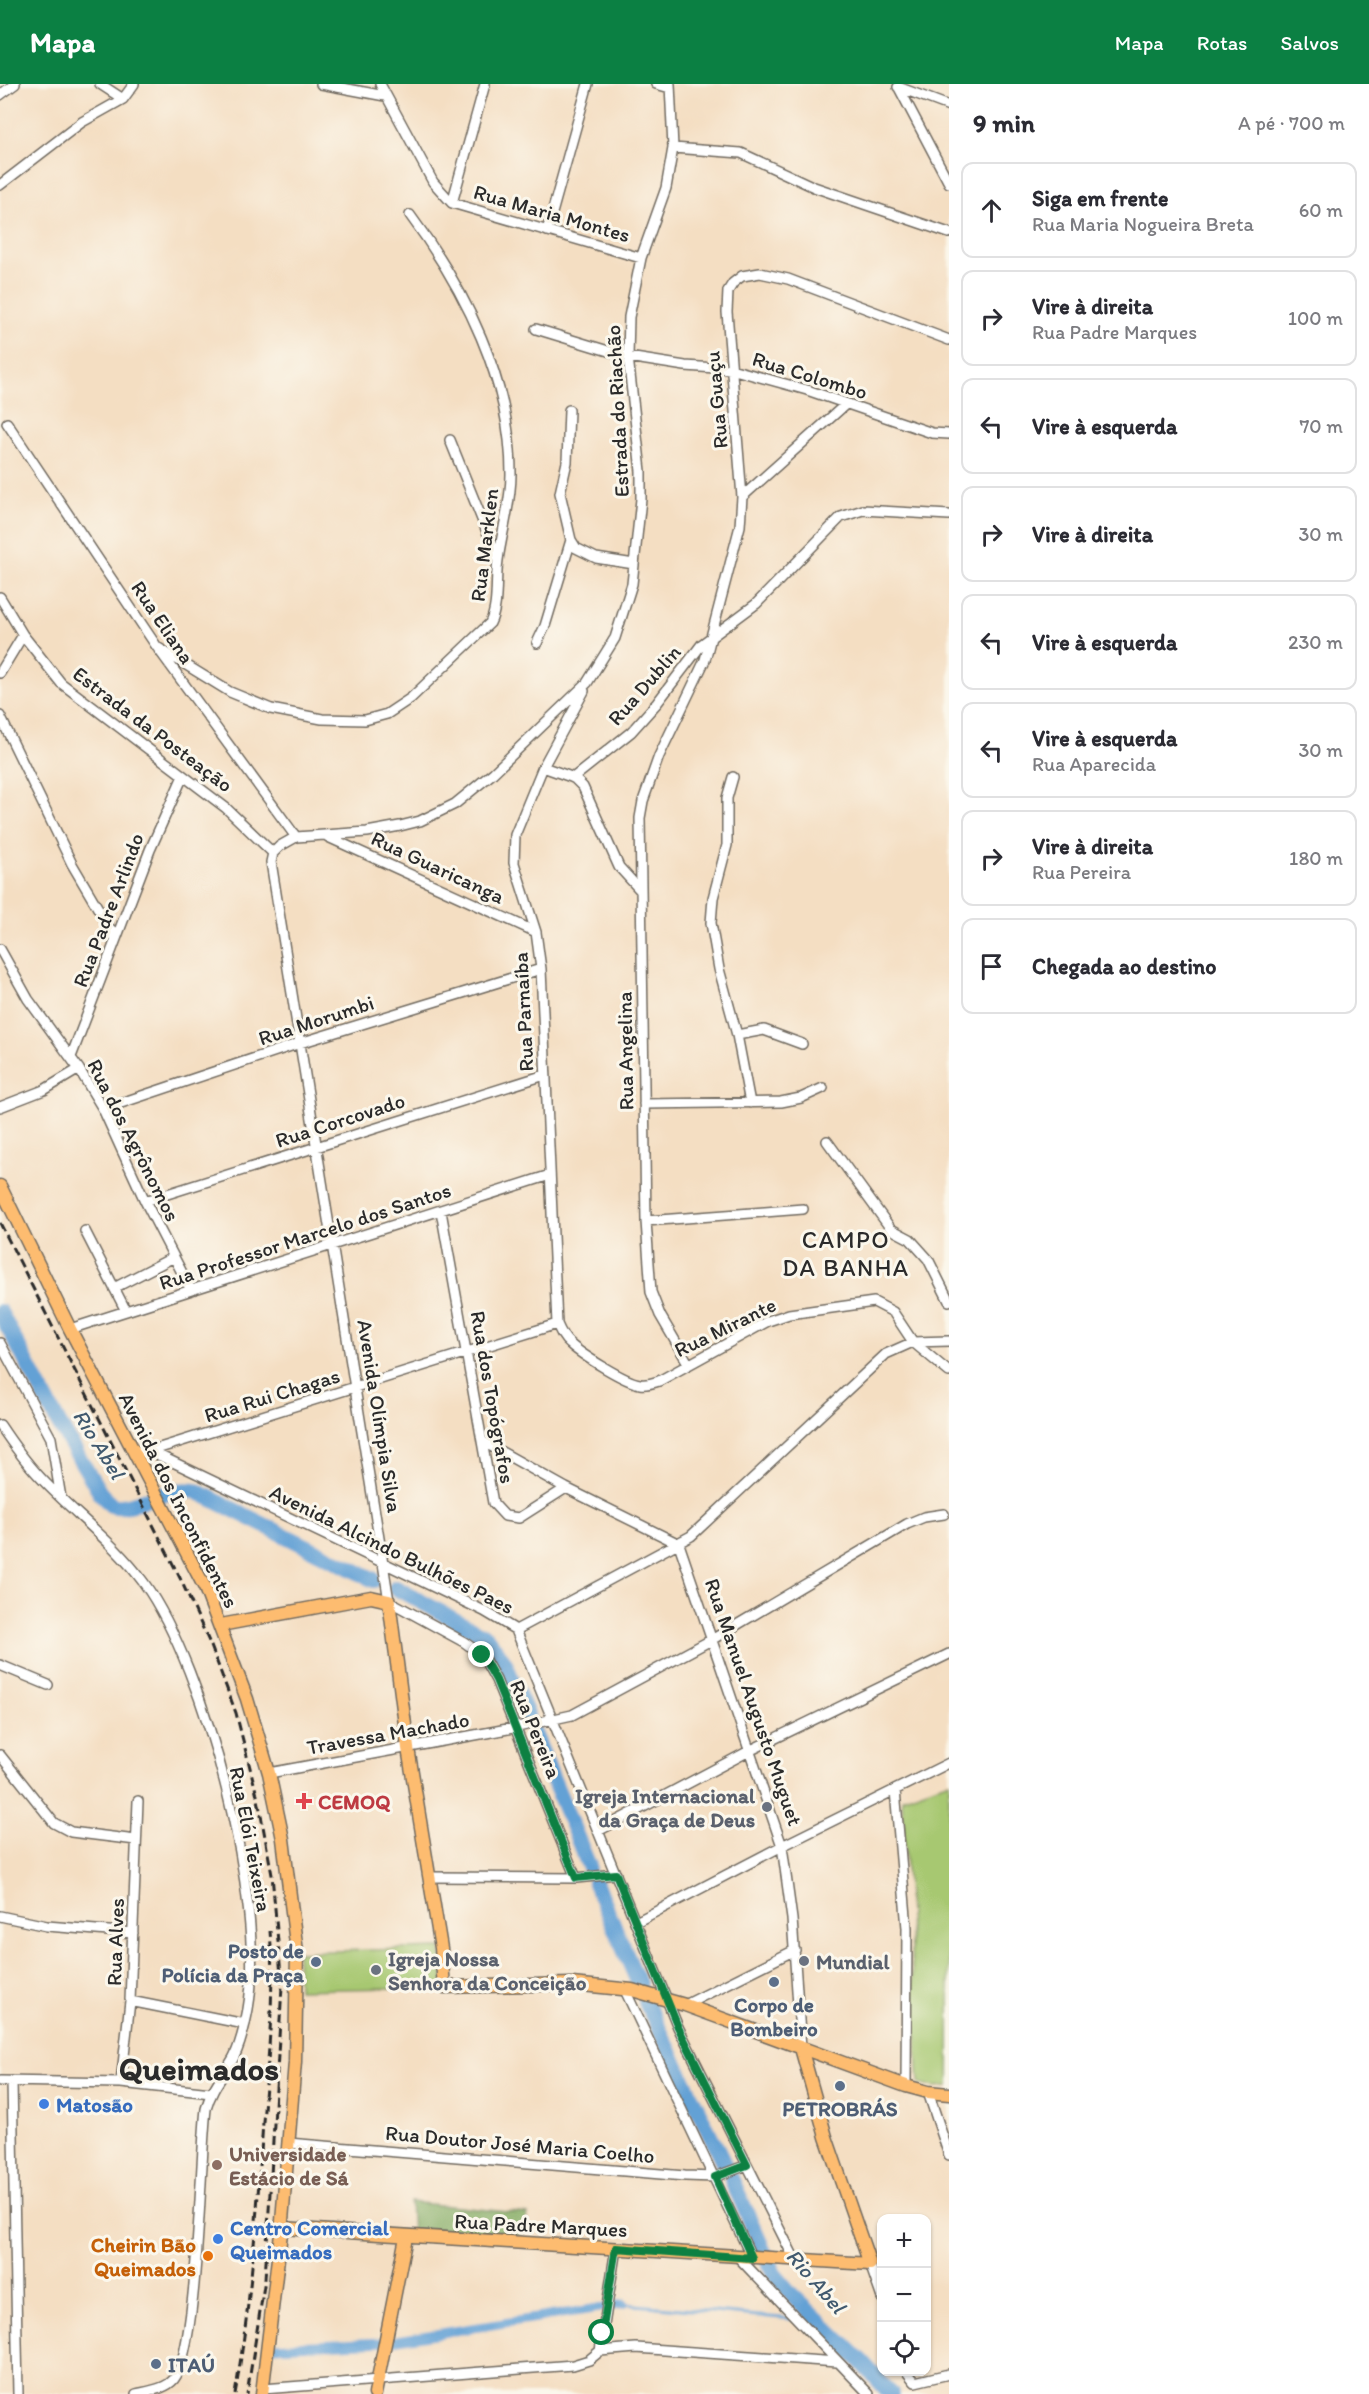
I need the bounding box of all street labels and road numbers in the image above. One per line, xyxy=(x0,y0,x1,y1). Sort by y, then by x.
street label: Rua Maria Montes xyxy=(471,179,633,247)
street label: Estrada do Riachão xyxy=(600,324,634,498)
street label: Rua Colombo xyxy=(750,346,870,404)
street label: Rua Guaçu xyxy=(699,350,733,450)
street label: Rua Marklen xyxy=(465,487,503,603)
street label: Rua Eliana xyxy=(126,576,200,668)
street label: Rua Dublin xyxy=(602,640,686,730)
street label: Estrada da Posteação xyxy=(68,661,238,797)
street label: Rua Guaricanga xyxy=(367,825,509,909)
street label: Rua Padre Arlindo xyxy=(67,829,149,991)
street label: Rua Parnaíba xyxy=(507,952,539,1072)
street label: Rua Morumbi xyxy=(255,990,377,1050)
street label: Rua Angelina xyxy=(611,991,639,1111)
street label: Rua dos Agrônomos xyxy=(82,1055,186,1225)
street label: Rua Corcovado xyxy=(272,1087,408,1153)
street label: Rua Professor Marcelo dos Santos xyxy=(156,1177,454,1295)
street label: Rua Mirante xyxy=(670,1292,780,1362)
street label: Rua dos Topógrafos xyxy=(465,1309,521,1485)
street label: Avenida Olímpia Silva xyxy=(352,1318,408,1514)
street label: Rua Rui Chagas xyxy=(201,1363,343,1427)
street label: Avenida dos Inconfidentes xyxy=(114,1388,244,1612)
street label: Avenida Alcindo Bulhões Paes xyxy=(266,1479,518,1619)
street label: Rua Manuel Augusto Muguet xyxy=(700,1575,808,1829)
street label: Rua Pereira xyxy=(505,1676,567,1782)
street label: Travessa Machado xyxy=(305,1706,471,1760)
street label: Rua Elói Teixeira xyxy=(225,1764,277,1914)
street label: Rua Alves xyxy=(101,1898,129,1986)
street label: Rua Doutor José Maria Coelho xyxy=(384,2120,656,2168)
street label: Rua Padre Marques xyxy=(454,2208,628,2242)

